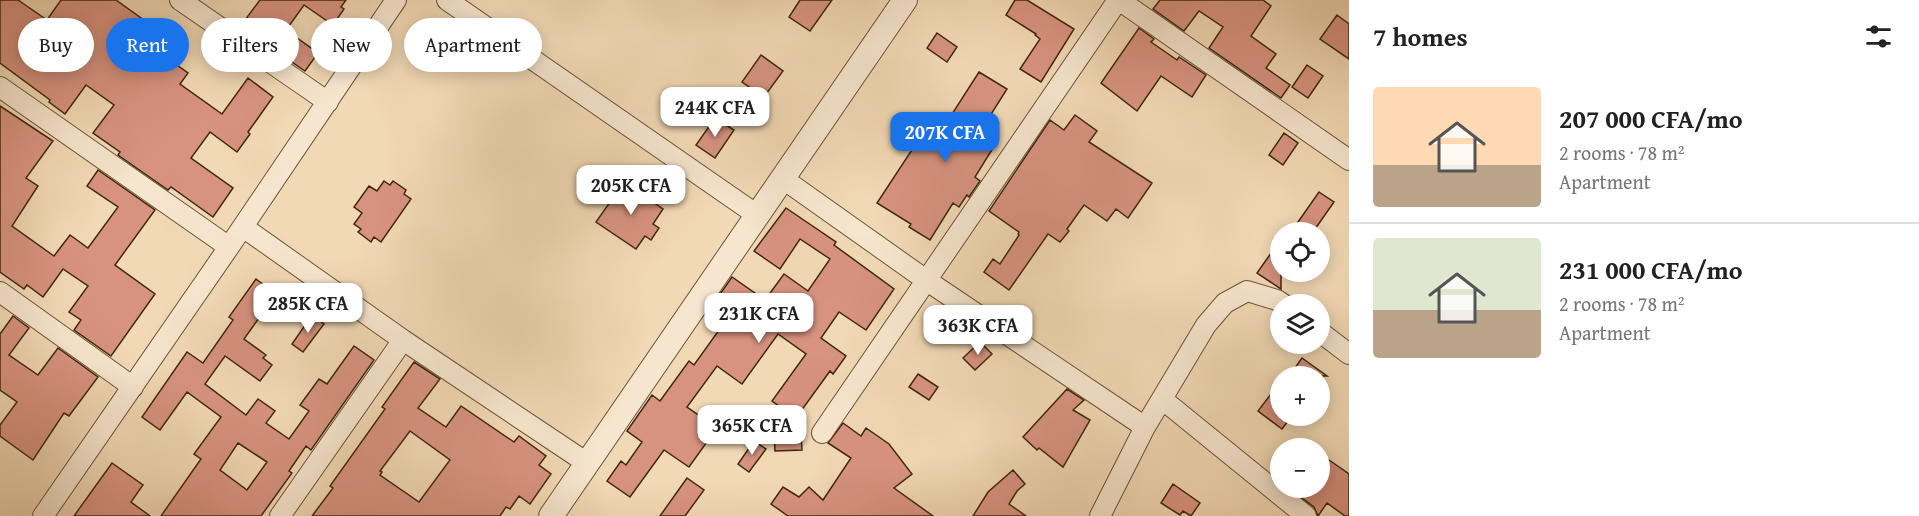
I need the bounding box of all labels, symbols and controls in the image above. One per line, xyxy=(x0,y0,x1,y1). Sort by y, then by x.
text: 7 homes xyxy=(1373,17,1468,56)
chip: Buy xyxy=(18,18,94,72)
chip: Rent xyxy=(106,18,189,72)
chip: Filters xyxy=(201,18,299,72)
chip: New xyxy=(311,18,392,72)
chip: Apartment xyxy=(404,18,542,72)
icon: filters xyxy=(1862,20,1895,53)
pin: 244K CFA xyxy=(653,87,777,138)
text: 244K CFA xyxy=(674,92,756,121)
text: 207 000 CFA/mo xyxy=(1559,99,1743,138)
icon: home xyxy=(1421,111,1493,183)
pin: 207K CFA xyxy=(883,112,1007,163)
text: 207K CFA xyxy=(904,117,986,146)
text: 2 rooms · 78 m² xyxy=(1559,138,1685,167)
pin: 205K CFA xyxy=(569,165,693,216)
text: Apartment xyxy=(1559,167,1651,196)
text: 205K CFA xyxy=(590,170,672,199)
map controls xyxy=(1270,222,1330,498)
button: locate xyxy=(1270,222,1330,282)
text: 231 000 CFA/mo xyxy=(1559,250,1743,289)
icon: home xyxy=(1421,262,1493,334)
pin: 285K CFA xyxy=(246,283,370,334)
text: 285K CFA xyxy=(267,288,349,317)
text: 2 rooms · 78 m² xyxy=(1559,289,1685,318)
pin: 231K CFA xyxy=(697,293,821,344)
button: layers xyxy=(1270,294,1330,354)
text: 231K CFA xyxy=(718,298,800,327)
pin: 363K CFA xyxy=(916,305,1040,356)
text: 363K CFA xyxy=(937,310,1019,339)
text: Apartment xyxy=(1559,318,1651,347)
button: + xyxy=(1270,366,1330,426)
pin: 365K CFA xyxy=(690,405,814,456)
text: 365K CFA xyxy=(711,410,793,439)
button: − xyxy=(1270,438,1330,498)

